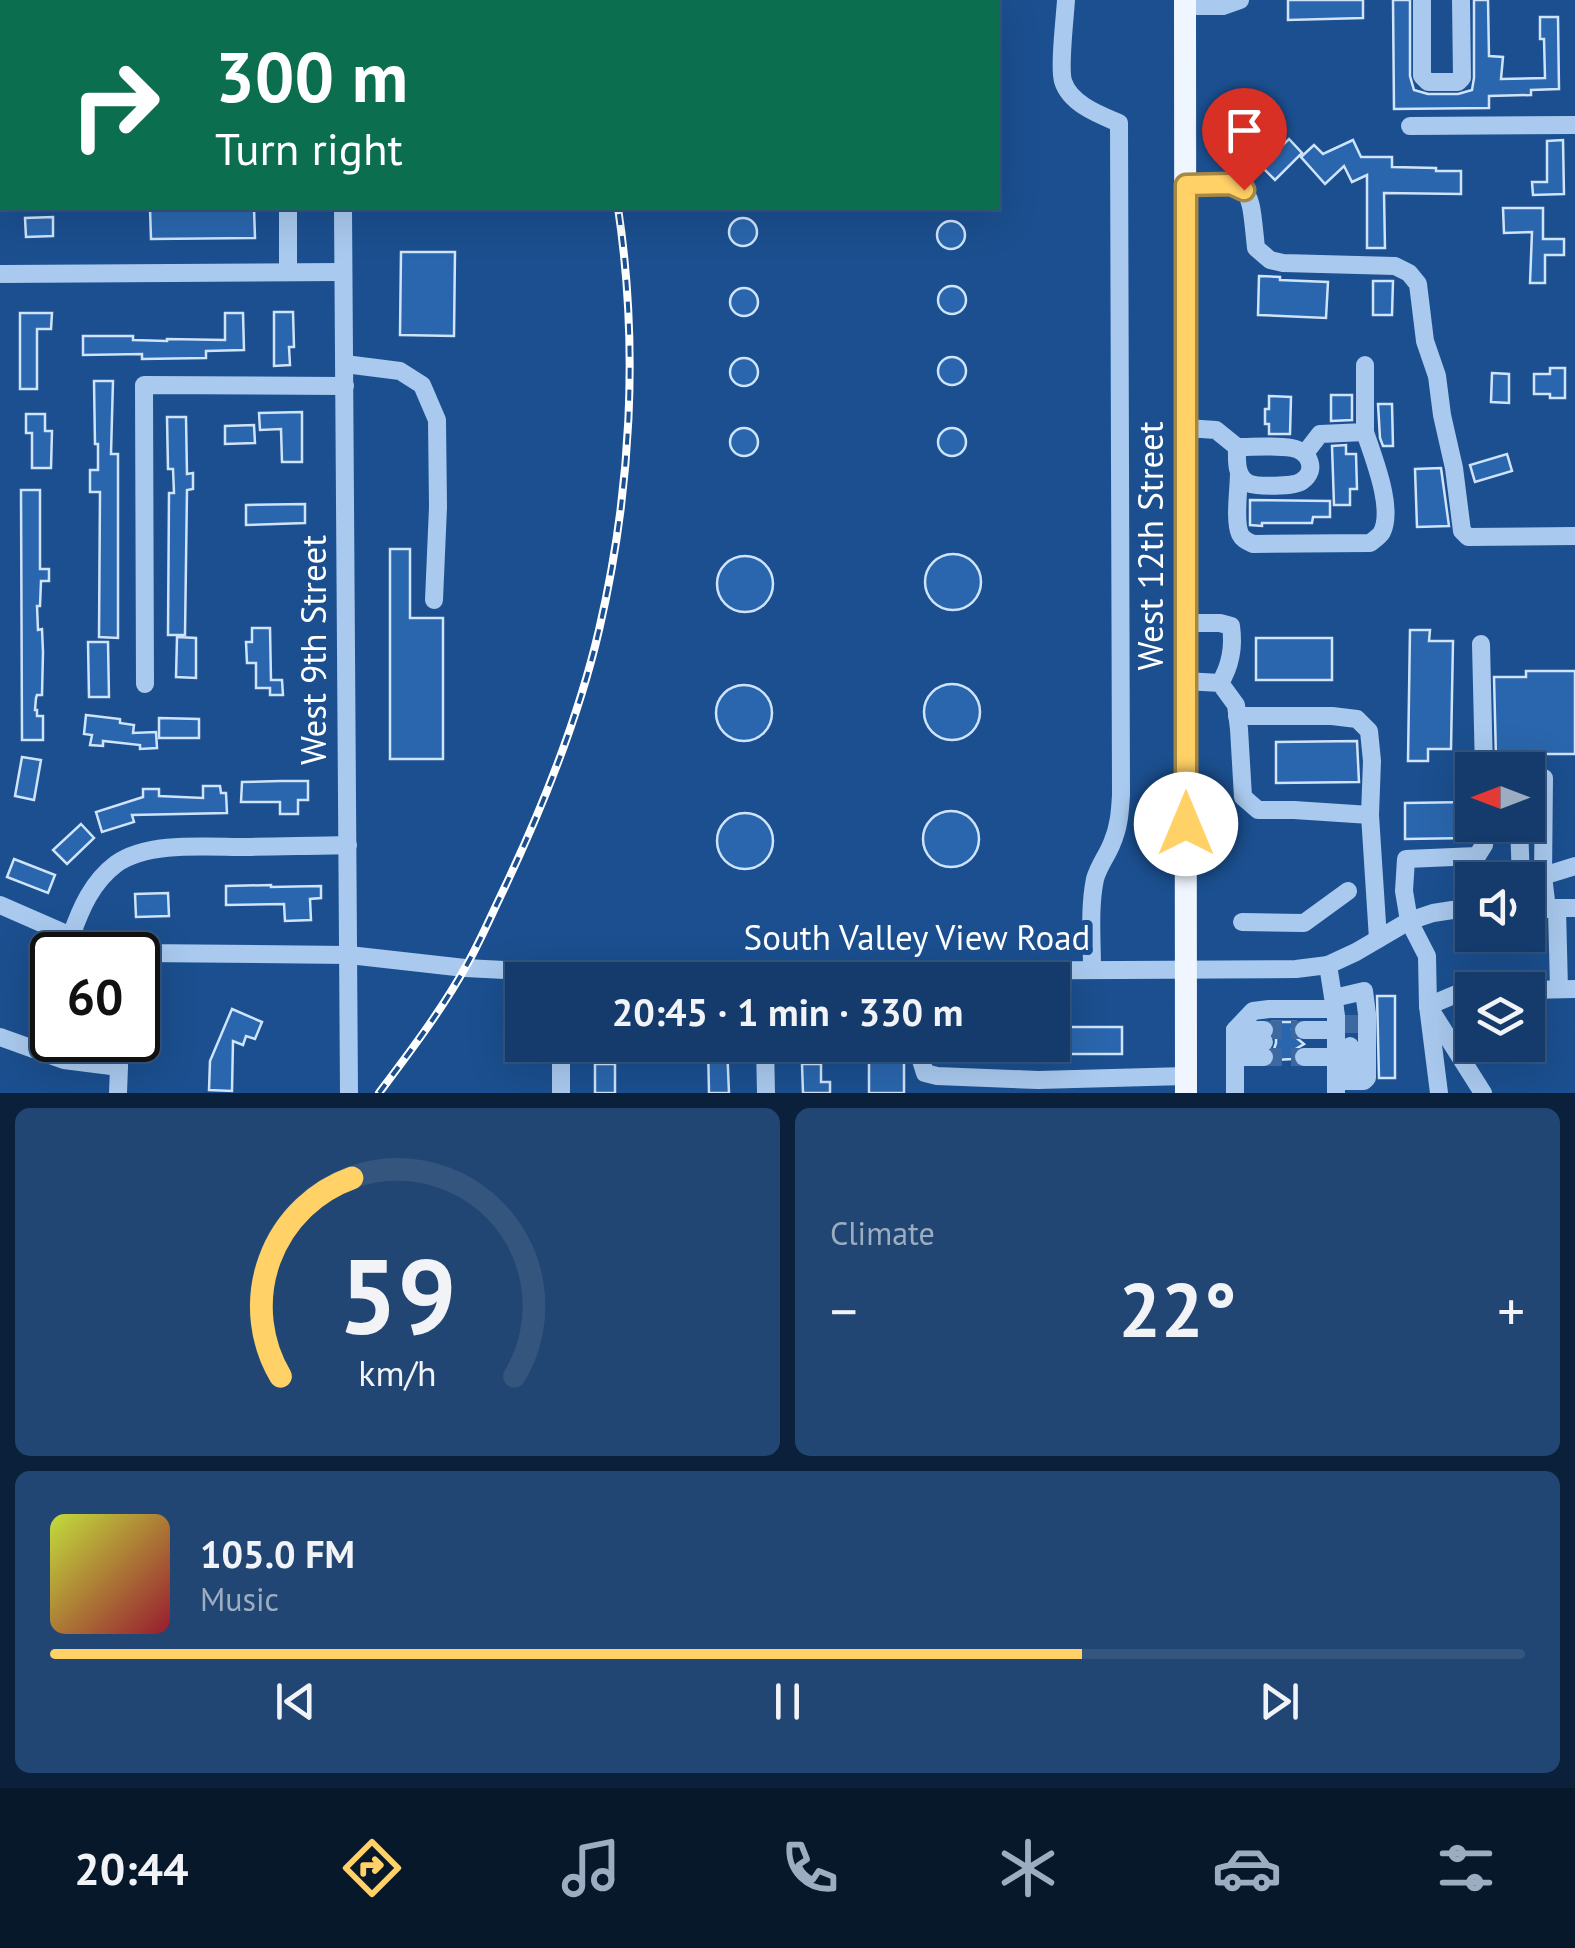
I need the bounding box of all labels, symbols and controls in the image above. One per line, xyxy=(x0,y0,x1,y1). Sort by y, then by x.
text: 300 m xyxy=(215,31,408,121)
icon: right xyxy=(50,40,180,170)
pin xyxy=(1202,88,1287,191)
icon: arrive xyxy=(1217,103,1272,158)
text: Turn right xyxy=(215,119,403,177)
street label: West 12th Street xyxy=(1127,421,1173,671)
street label: West 9th Street xyxy=(290,535,336,765)
north arrow xyxy=(1455,752,1545,842)
map controls xyxy=(1455,752,1545,1062)
position arrow xyxy=(1134,772,1238,876)
button: sound xyxy=(1455,862,1545,952)
street label: South Valley View Road xyxy=(744,914,1090,960)
speed limit sign: 60 xyxy=(30,932,160,1062)
button: layers xyxy=(1455,972,1545,1062)
text: 20:45 · 1 min · 330 m xyxy=(612,987,963,1036)
text: Climate xyxy=(830,1212,935,1254)
text: 59 xyxy=(339,1228,456,1363)
text: 22° xyxy=(1119,1261,1236,1358)
text: − xyxy=(830,1275,858,1346)
text: + xyxy=(1497,1275,1525,1346)
text: km/h xyxy=(358,1350,437,1396)
text: 105.0 FM xyxy=(200,1529,355,1578)
text: Music xyxy=(200,1578,279,1620)
icon: previous xyxy=(268,1674,323,1729)
icon: pause xyxy=(760,1674,815,1729)
icon: next xyxy=(1252,1674,1307,1729)
icon: directions xyxy=(337,1833,407,1903)
icon: music xyxy=(556,1833,626,1903)
icon: phone xyxy=(775,1833,845,1903)
icon: climate xyxy=(993,1833,1063,1903)
icon: car xyxy=(1212,1833,1282,1903)
icon: filters xyxy=(1431,1833,1501,1903)
text: 20:44 xyxy=(74,1839,189,1897)

